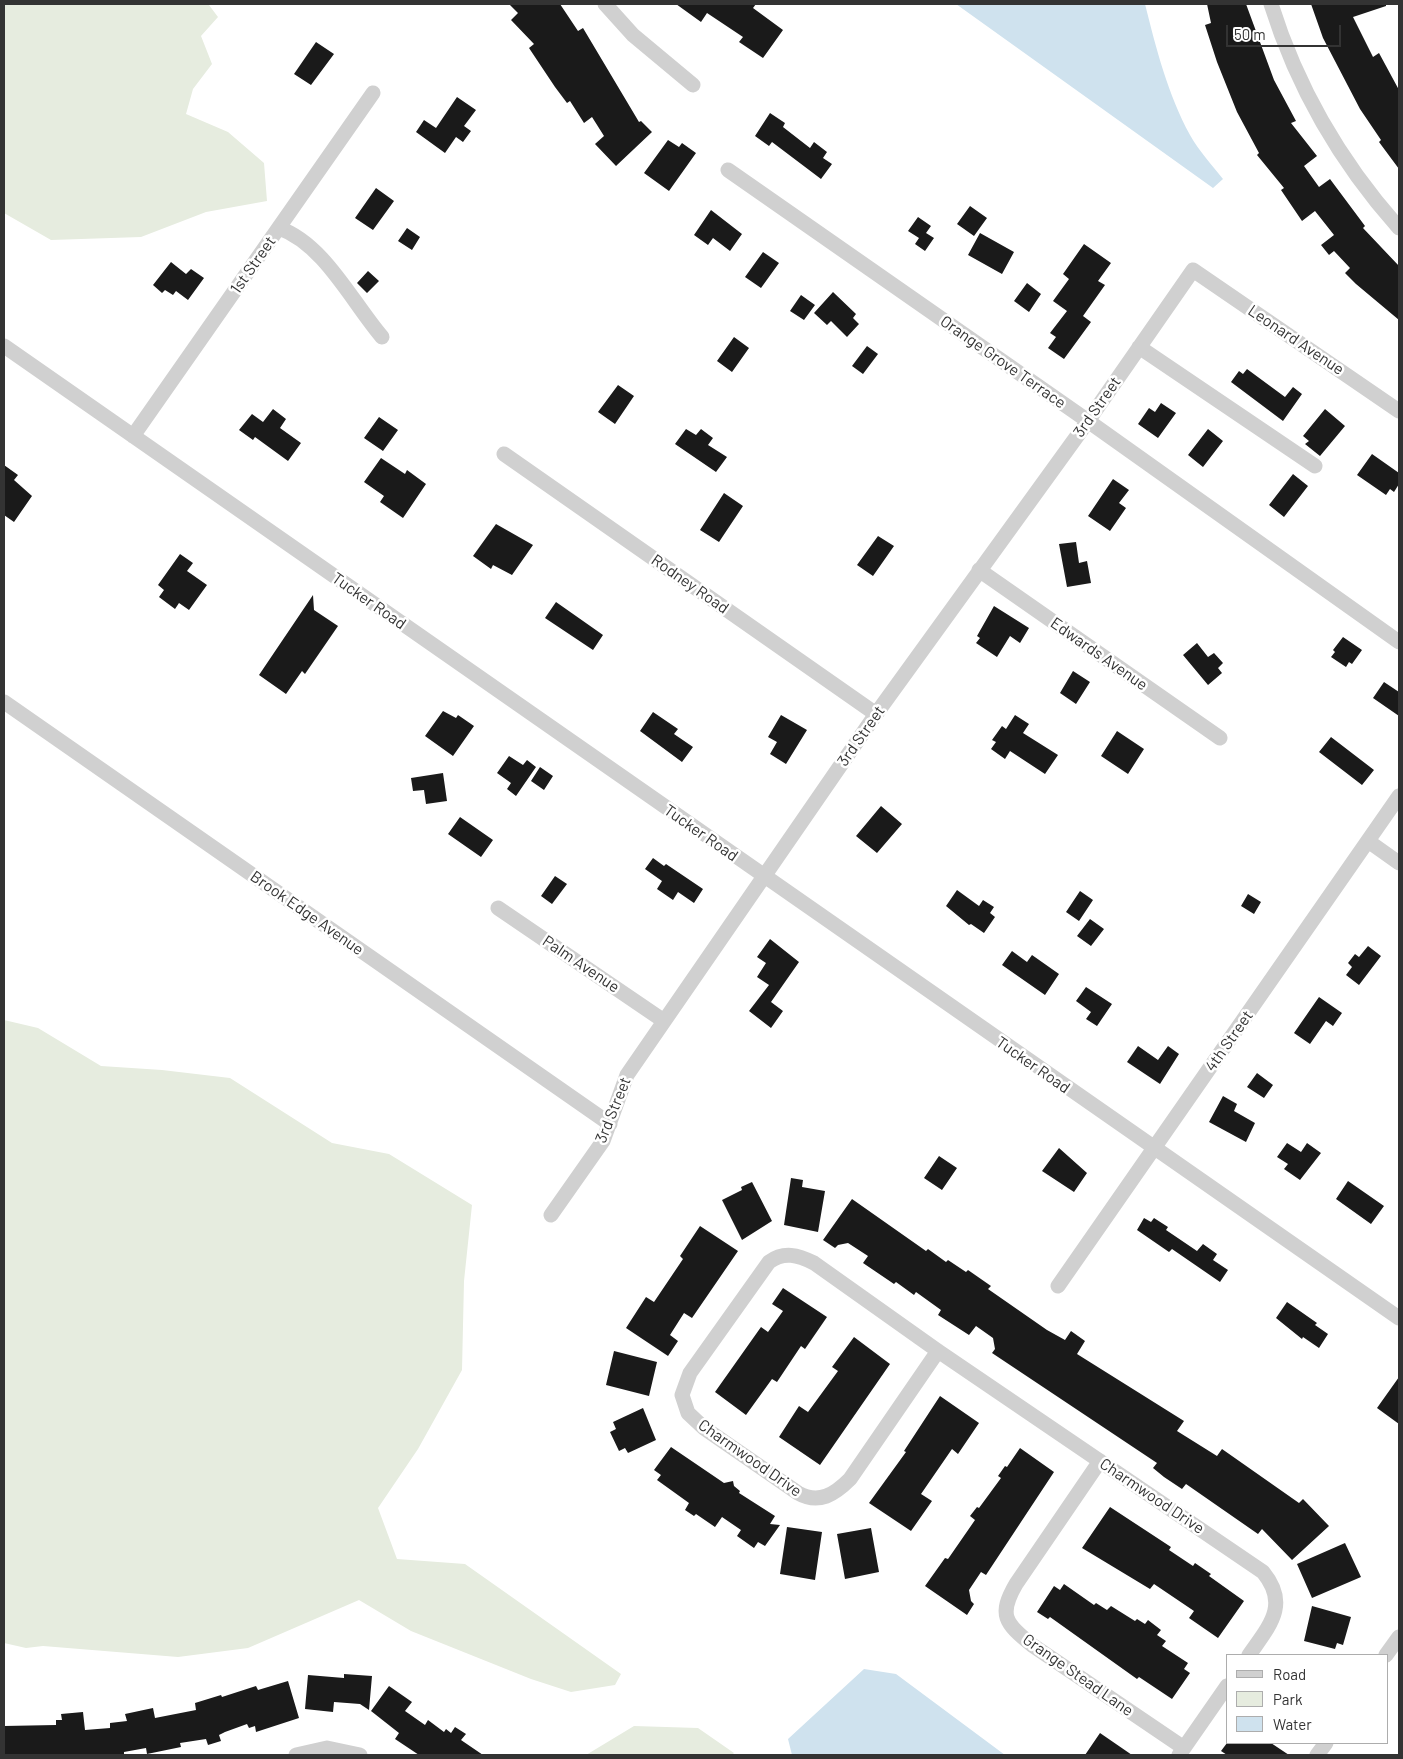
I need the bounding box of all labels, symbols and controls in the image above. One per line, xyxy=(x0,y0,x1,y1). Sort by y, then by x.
scale bar xyxy=(1228,15,1343,47)
text: 50 m xyxy=(1234,25,1266,43)
street label: 1st Street xyxy=(226,232,280,298)
street label: Leonard Avenue xyxy=(1244,301,1348,379)
street label: Orange Grove Terrace xyxy=(936,311,1070,413)
street label: 3rd Street xyxy=(1069,373,1125,441)
street label: Rodney Road xyxy=(648,550,732,618)
street label: Tucker Road xyxy=(328,568,410,634)
street label: Edwards Avenue xyxy=(1047,613,1151,695)
street label: 3rd Street xyxy=(833,702,889,770)
street label: Tucker Road xyxy=(660,800,742,866)
street label: Brook Edge Avenue xyxy=(247,867,367,959)
street label: Palm Avenue xyxy=(539,931,623,997)
street label: 4th Street xyxy=(1201,1007,1257,1075)
street label: Tucker Road xyxy=(992,1032,1074,1098)
street label: 3rd Street xyxy=(591,1074,635,1146)
street label: Charmwood Drive xyxy=(695,1415,805,1501)
street label: Charmwood Drive xyxy=(1096,1454,1208,1538)
street label: Grange Stead Lane xyxy=(1019,1630,1137,1720)
legend xyxy=(1226,1654,1388,1744)
text: Road xyxy=(1273,1665,1306,1683)
text: Park xyxy=(1273,1690,1302,1708)
text: Water xyxy=(1273,1715,1312,1733)

